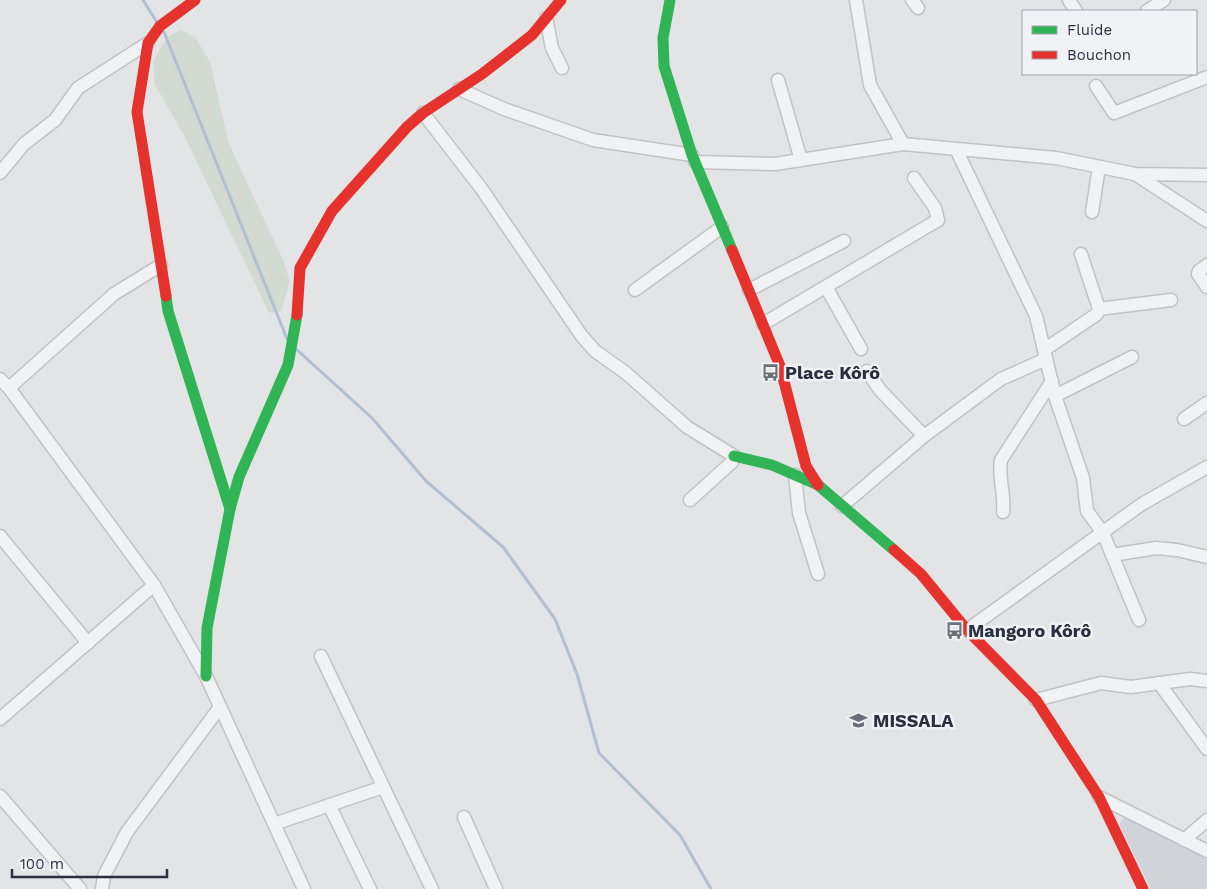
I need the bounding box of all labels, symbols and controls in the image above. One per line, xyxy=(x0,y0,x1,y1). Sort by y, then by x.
legend xyxy=(1022,10,1197,75)
text: Fluide xyxy=(1067,21,1112,39)
text: Bouchon xyxy=(1067,46,1131,64)
bus stop icon: Place Kôrô xyxy=(761,362,781,382)
place label: Place Kôrô xyxy=(785,362,880,383)
bus stop icon: Mangoro Kôrô xyxy=(944,620,964,640)
place label: Mangoro Kôrô xyxy=(968,620,1091,641)
school or university icon: MISSALA xyxy=(849,710,869,730)
place label: MISSALA xyxy=(873,710,954,731)
scale bar xyxy=(12,846,168,878)
text: 100 m xyxy=(20,855,64,873)

